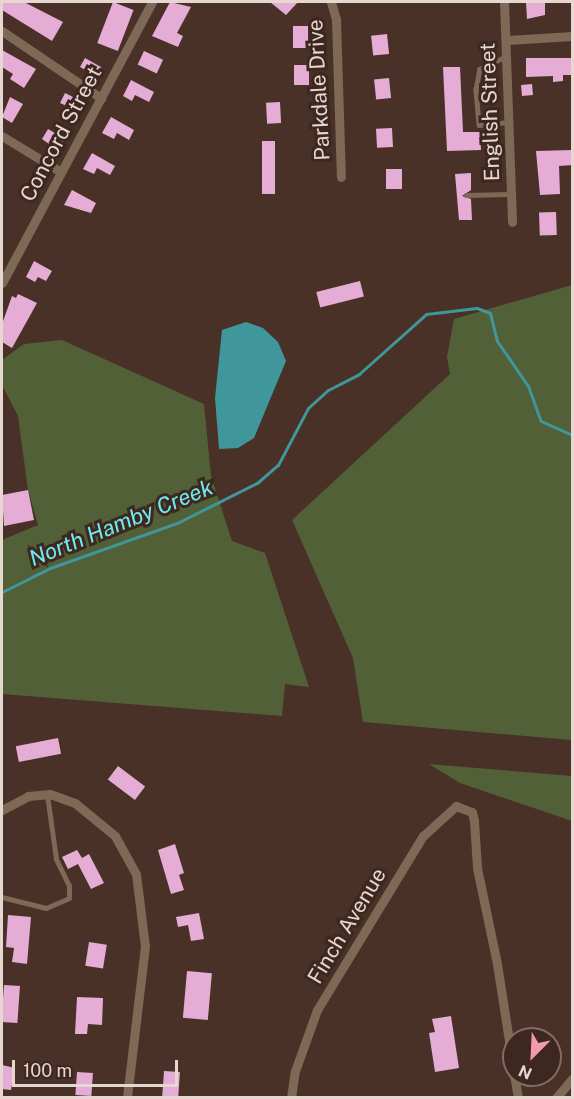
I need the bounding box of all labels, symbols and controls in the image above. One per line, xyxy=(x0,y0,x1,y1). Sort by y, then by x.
street label: Parkdale Drive xyxy=(303,19,335,161)
street label: English Street xyxy=(475,42,505,182)
street label: Concord Street xyxy=(15,62,107,206)
water label: North Hamby Creek xyxy=(25,474,217,572)
street label: Finch Avenue xyxy=(303,864,391,988)
north arrow xyxy=(502,1027,562,1087)
scale bar xyxy=(15,1048,182,1086)
text: 100 m xyxy=(23,1060,72,1081)
text: N xyxy=(516,1061,535,1083)

